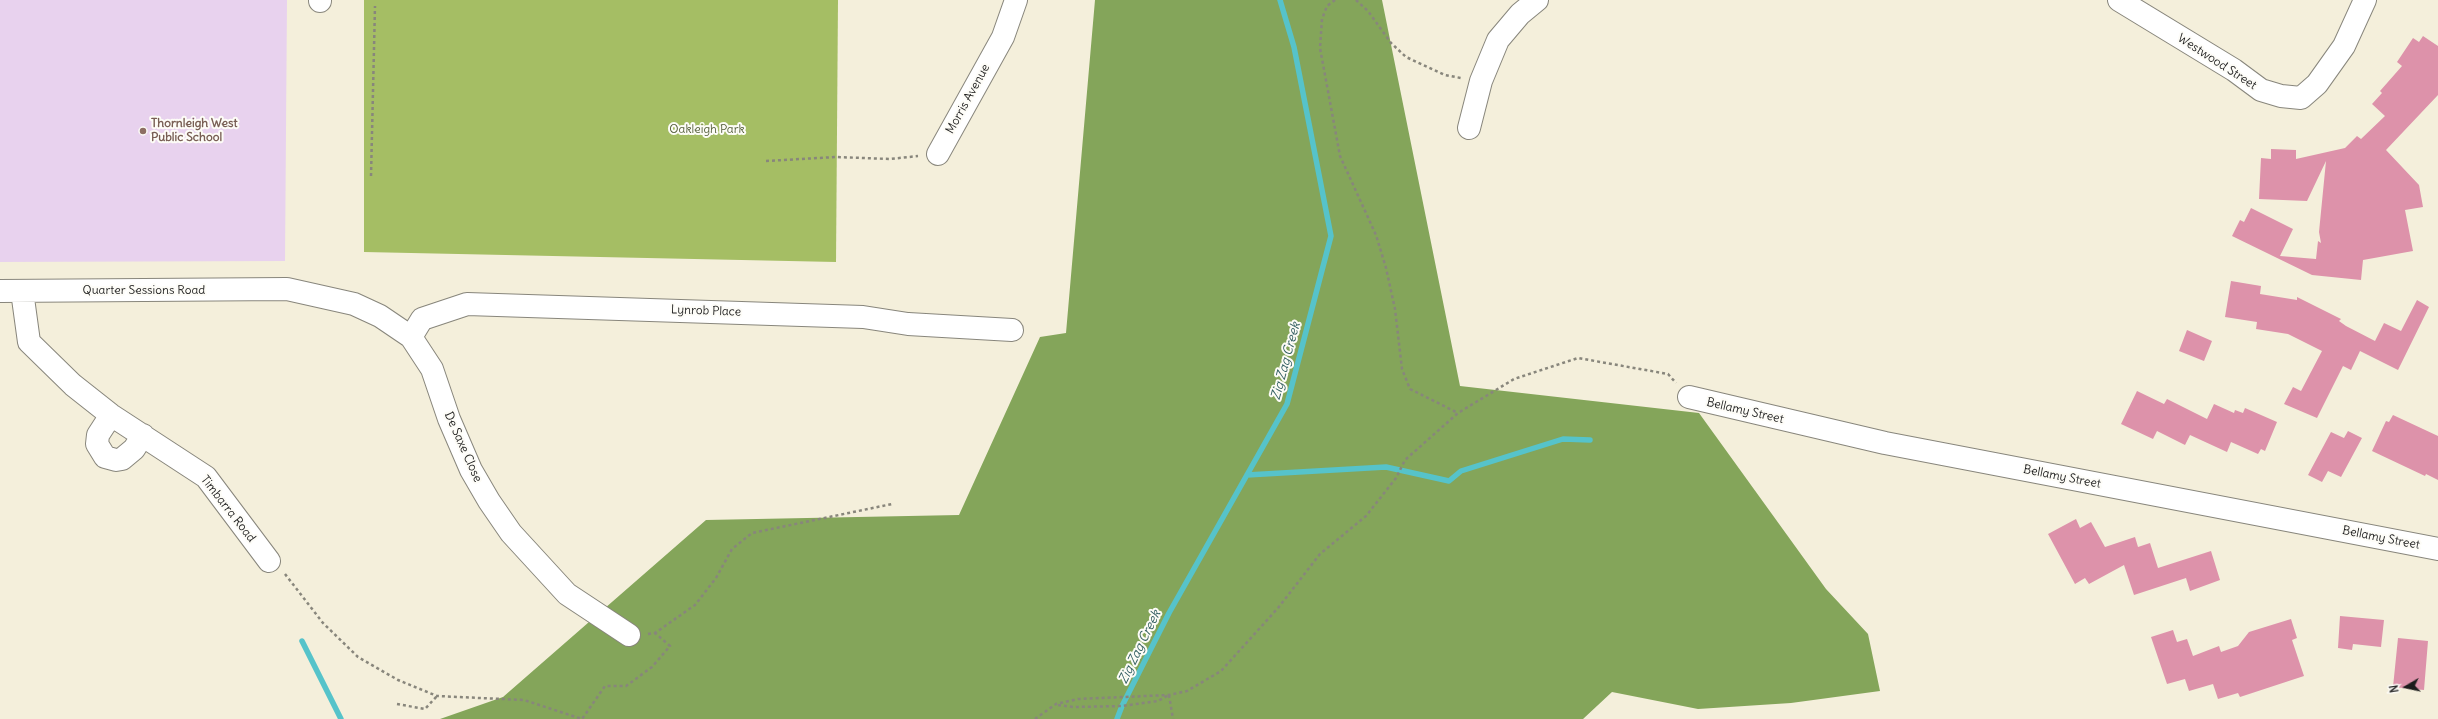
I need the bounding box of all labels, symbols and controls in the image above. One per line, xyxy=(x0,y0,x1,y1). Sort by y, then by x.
street label: Westwood Street xyxy=(2175,31,2259,93)
street label: Morris Avenue xyxy=(943,62,993,136)
place label: Thornleigh West Public School xyxy=(151,117,238,145)
park label: Oakleigh Park xyxy=(669,123,745,137)
marker: Thornleigh West Public School xyxy=(138,126,148,136)
street label: Quarter Sessions Road xyxy=(83,284,205,298)
street label: Lynrob Place xyxy=(671,303,741,319)
water label: Zig Zag Creek xyxy=(1268,321,1304,401)
street label: Bellamy Street xyxy=(1705,395,1785,427)
street label: De Saxe Close xyxy=(441,410,485,484)
street label: Bellamy Street xyxy=(2022,462,2102,492)
street label: Timbarra Road xyxy=(198,473,258,545)
street label: Bellamy Street xyxy=(2341,523,2421,553)
water label: Zig Zag Creek xyxy=(1116,608,1164,686)
north arrow xyxy=(2386,667,2426,707)
text: N xyxy=(2387,684,2402,694)

